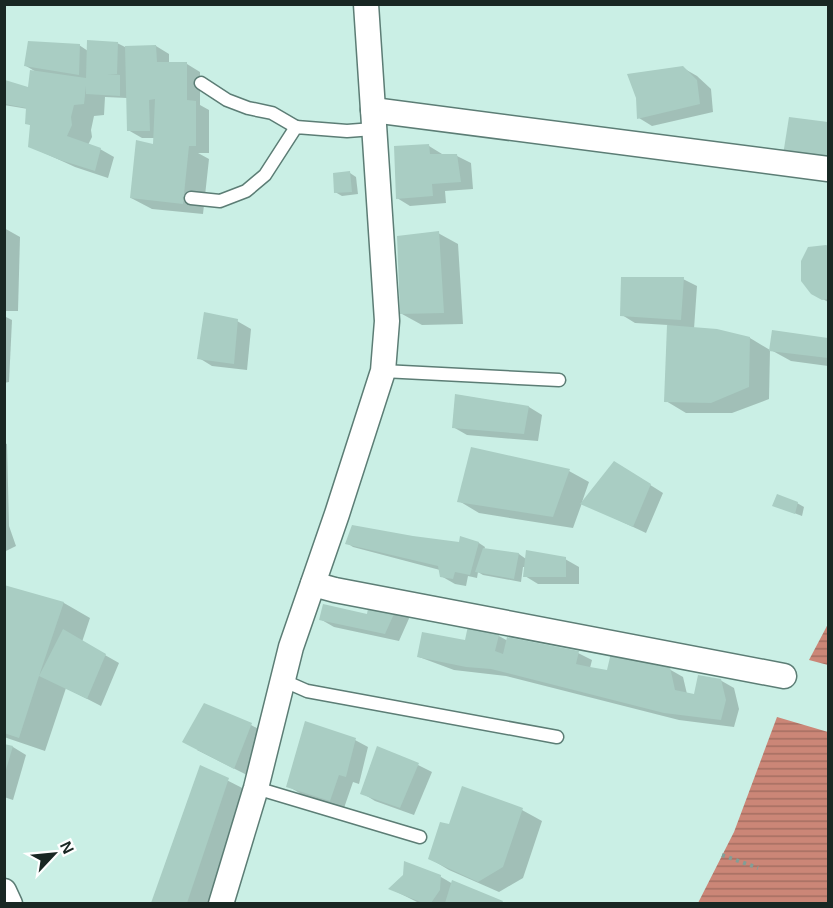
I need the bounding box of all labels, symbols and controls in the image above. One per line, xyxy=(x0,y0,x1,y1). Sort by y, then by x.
north arrow xyxy=(24,824,84,884)
text: N xyxy=(57,839,77,857)

